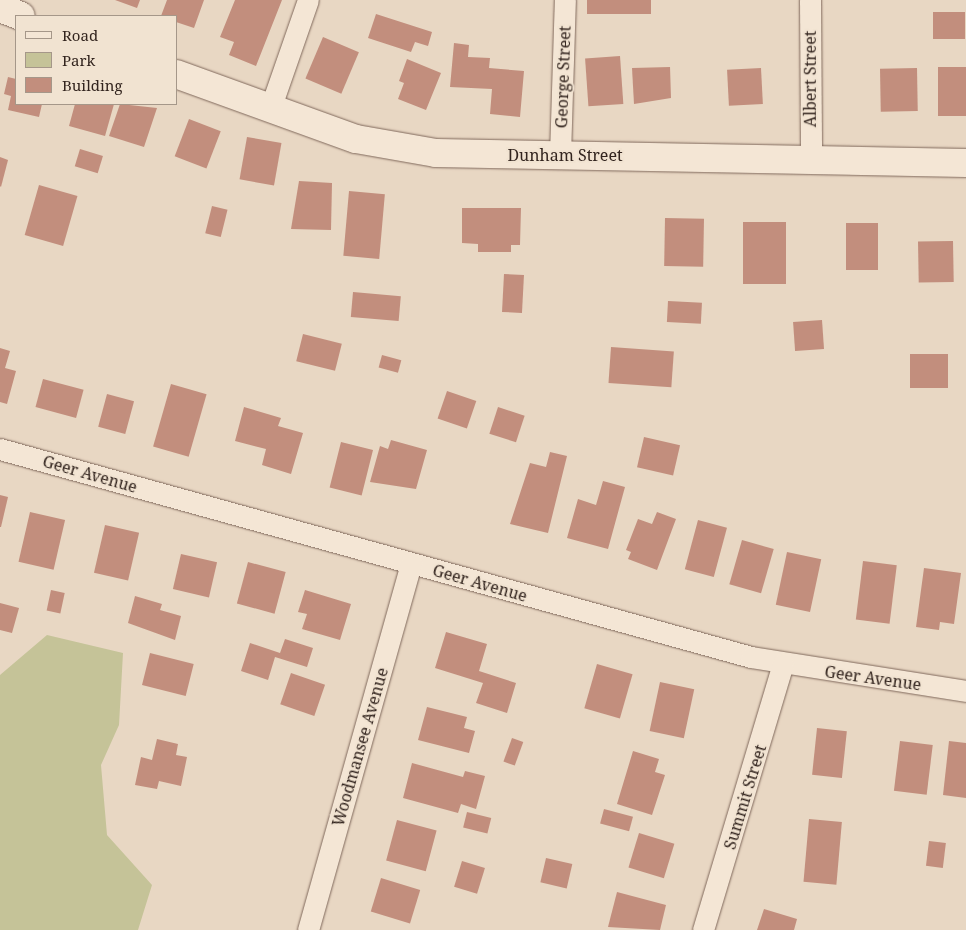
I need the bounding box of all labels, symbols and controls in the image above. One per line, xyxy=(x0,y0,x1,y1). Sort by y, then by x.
legend xyxy=(15,15,178,105)
text: Road xyxy=(62,25,98,45)
street label: George Street xyxy=(552,25,574,129)
street label: Albert Street xyxy=(800,31,820,127)
text: Park xyxy=(62,50,95,70)
text: Building xyxy=(62,75,123,95)
street label: Dunham Street xyxy=(507,145,623,165)
street label: Geer Avenue xyxy=(41,451,139,497)
street label: Geer Avenue xyxy=(431,560,529,606)
street label: Geer Avenue xyxy=(823,662,923,694)
street label: Woodmansee Avenue xyxy=(328,665,392,829)
street label: Summit Street xyxy=(720,742,770,852)

